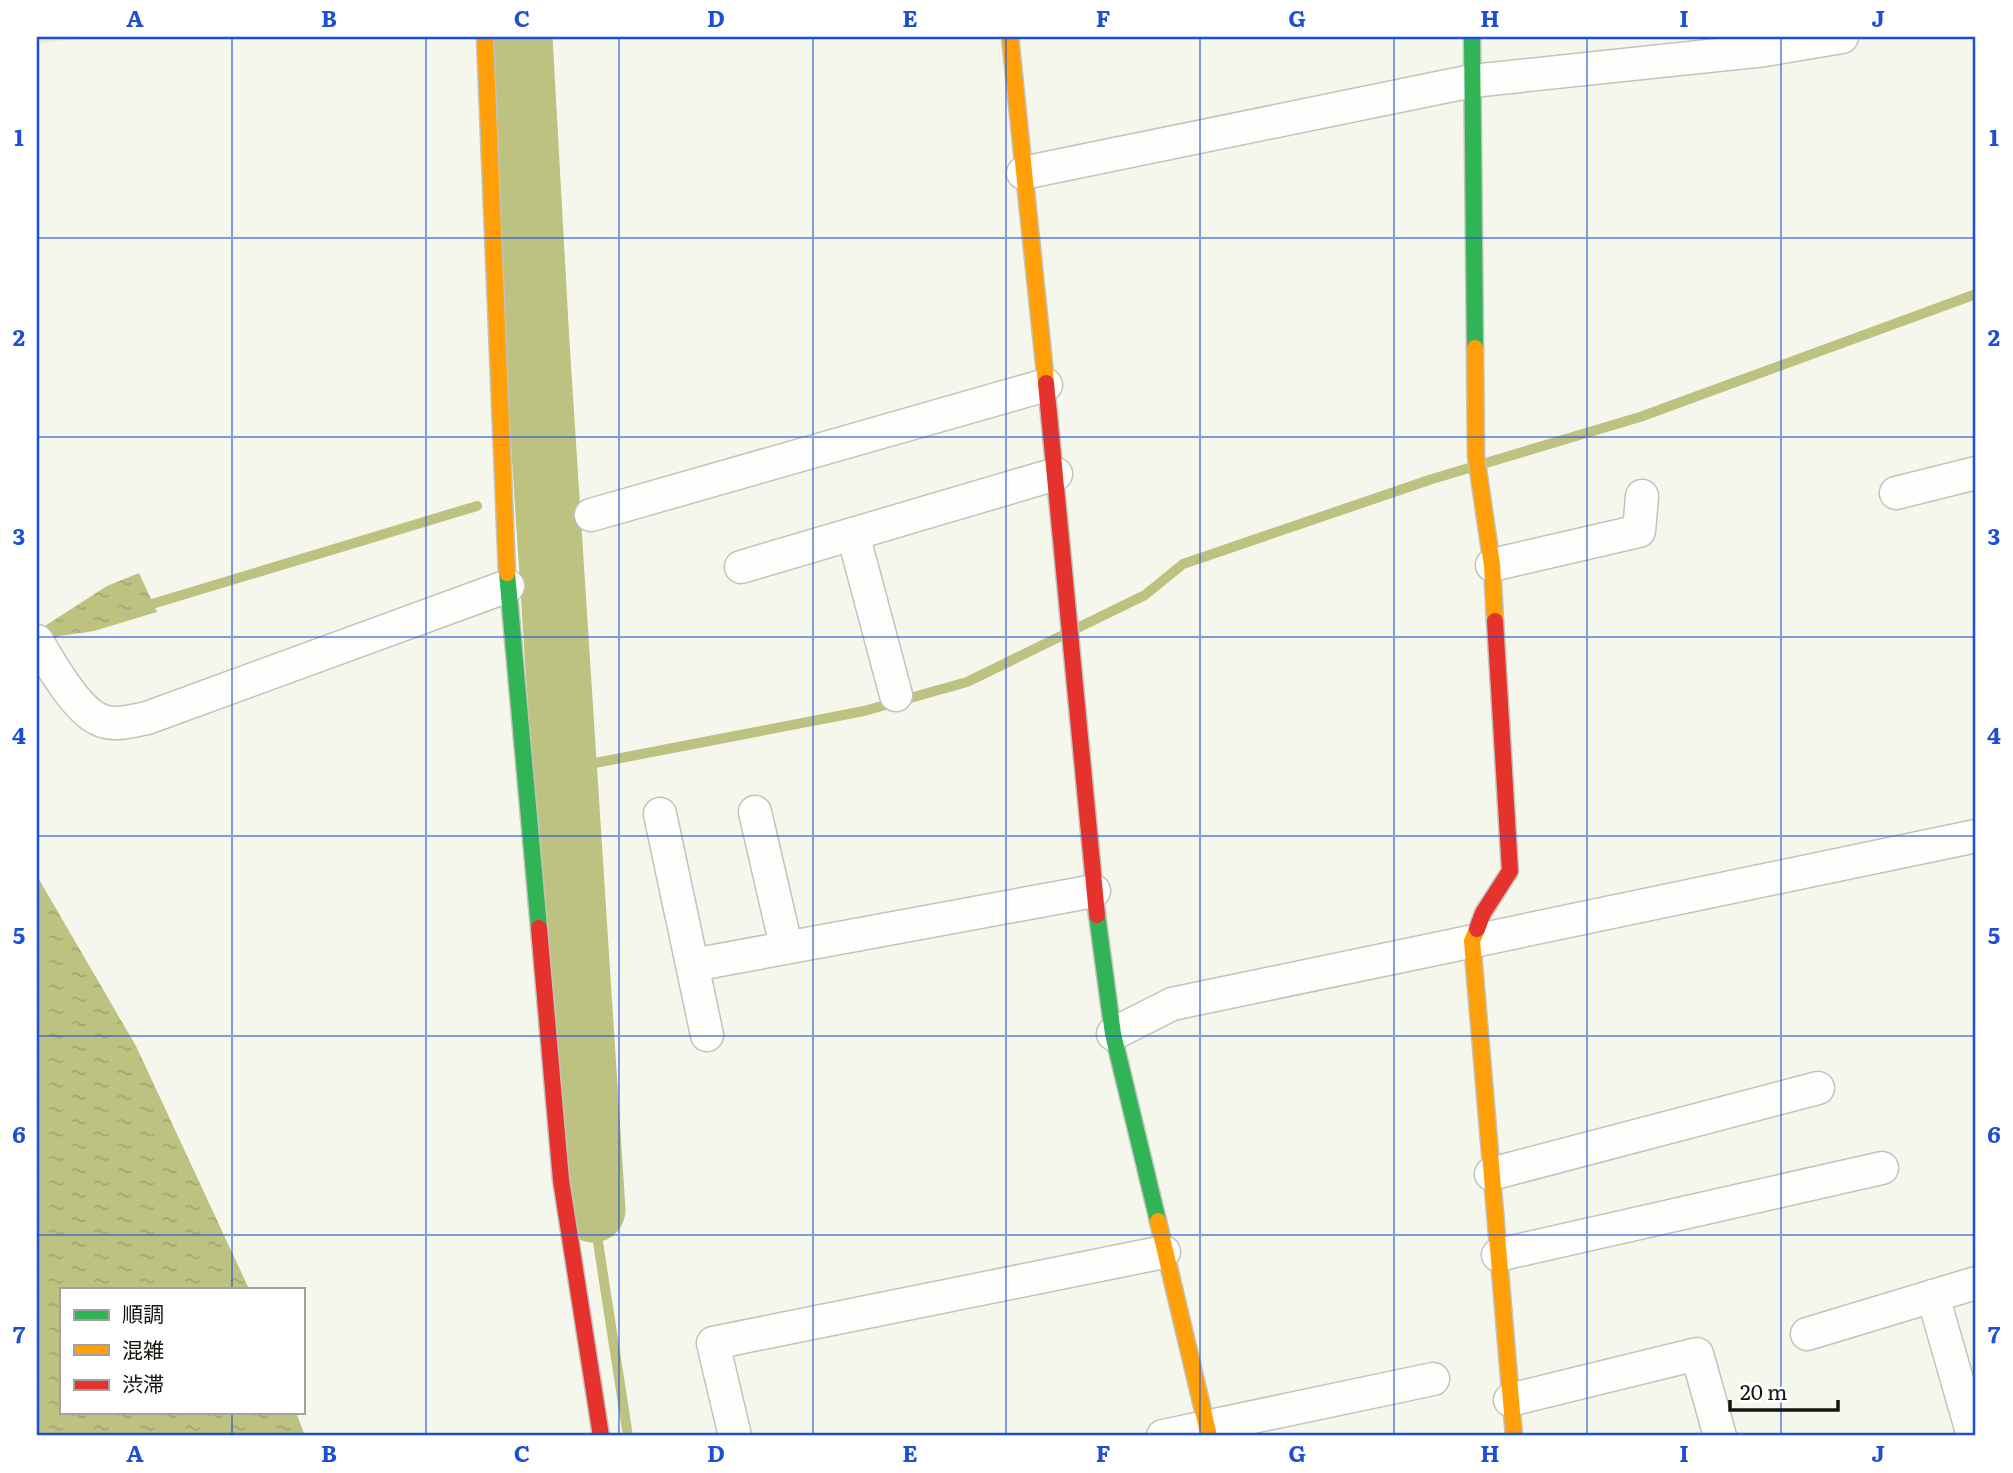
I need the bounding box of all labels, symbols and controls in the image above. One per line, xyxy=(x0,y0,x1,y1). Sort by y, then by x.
text: A xyxy=(126,0,144,34)
text: B xyxy=(321,0,337,34)
text: C xyxy=(514,0,530,34)
text: D xyxy=(707,0,725,34)
text: E xyxy=(902,0,918,34)
text: F xyxy=(1096,0,1111,34)
text: G xyxy=(1288,0,1306,34)
text: H xyxy=(1480,0,1500,34)
text: I xyxy=(1679,0,1689,34)
text: J xyxy=(1871,0,1885,34)
text: 1 xyxy=(14,119,24,153)
text: 1 xyxy=(1989,119,1999,153)
text: 2 xyxy=(13,319,25,353)
text: 2 xyxy=(1988,319,2000,353)
text: 3 xyxy=(13,518,25,552)
text: 3 xyxy=(1988,518,2000,552)
text: 4 xyxy=(12,717,26,751)
text: 4 xyxy=(1987,717,2001,751)
text: 5 xyxy=(13,917,25,951)
text: 5 xyxy=(1988,917,2000,951)
text: 6 xyxy=(12,1116,26,1150)
text: 6 xyxy=(1987,1116,2001,1150)
legend xyxy=(60,1288,304,1414)
text: 順調 xyxy=(122,1297,164,1328)
text: 7 xyxy=(13,1316,26,1350)
text: 7 xyxy=(1988,1316,2001,1350)
text: 混雑 xyxy=(122,1333,164,1364)
text: 渋滞 xyxy=(122,1367,164,1398)
scale bar xyxy=(1730,1368,1838,1412)
text: 20 m xyxy=(1740,1375,1787,1406)
text: A xyxy=(126,1435,144,1469)
text: B xyxy=(321,1435,337,1469)
text: C xyxy=(514,1435,530,1469)
text: D xyxy=(707,1435,725,1469)
text: E xyxy=(902,1435,918,1469)
text: F xyxy=(1096,1435,1111,1469)
text: G xyxy=(1288,1435,1306,1469)
text: H xyxy=(1480,1435,1500,1469)
text: I xyxy=(1679,1435,1689,1469)
text: J xyxy=(1871,1435,1885,1469)

